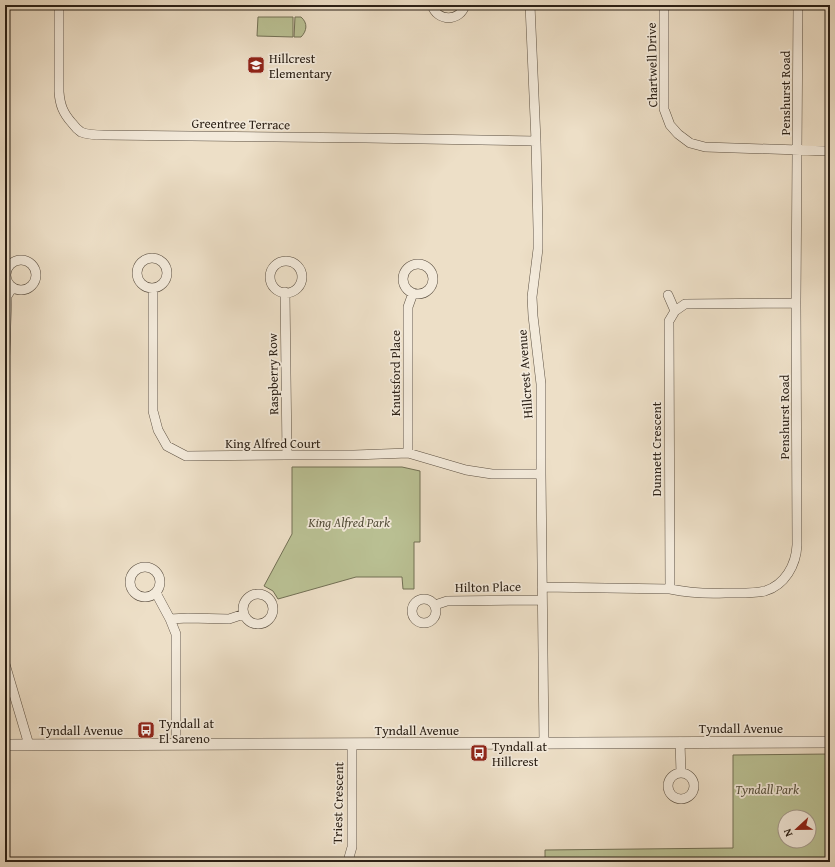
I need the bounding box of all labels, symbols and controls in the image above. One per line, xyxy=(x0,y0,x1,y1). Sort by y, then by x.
street label: Chartwell Drive xyxy=(642,22,662,108)
place label: Hillcrest Elementary xyxy=(269,49,332,83)
street label: Penshurst Road xyxy=(776,50,795,136)
school or university icon: Hillcrest Elementary xyxy=(246,55,266,75)
street label: Greentree Terrace xyxy=(192,114,290,134)
street label: Hillcrest Avenue xyxy=(512,329,538,419)
street label: Knutsford Place xyxy=(386,330,405,416)
street label: Raspberry Row xyxy=(263,332,283,415)
street label: Penshurst Road xyxy=(775,374,794,460)
street label: Dunnett Crescent xyxy=(647,401,666,496)
street label: King Alfred Court xyxy=(225,434,321,453)
park label: King Alfred Park xyxy=(307,513,390,532)
street label: Hilton Place xyxy=(455,577,521,597)
place label: Tyndall at El Sareno xyxy=(159,714,214,748)
street label: Tyndall Avenue xyxy=(699,719,783,738)
bus stop icon: Tyndall at El Sareno xyxy=(136,720,156,740)
street label: Tyndall Avenue xyxy=(39,721,123,740)
street label: Tyndall Avenue xyxy=(375,721,459,740)
place label: Tyndall at Hillcrest xyxy=(492,737,547,771)
bus stop icon: Tyndall at Hillcrest xyxy=(469,743,489,763)
street label: Triest Crescent xyxy=(328,761,348,844)
park label: Tyndall Park xyxy=(735,780,799,799)
north arrow xyxy=(777,809,817,849)
text: N xyxy=(779,826,797,839)

